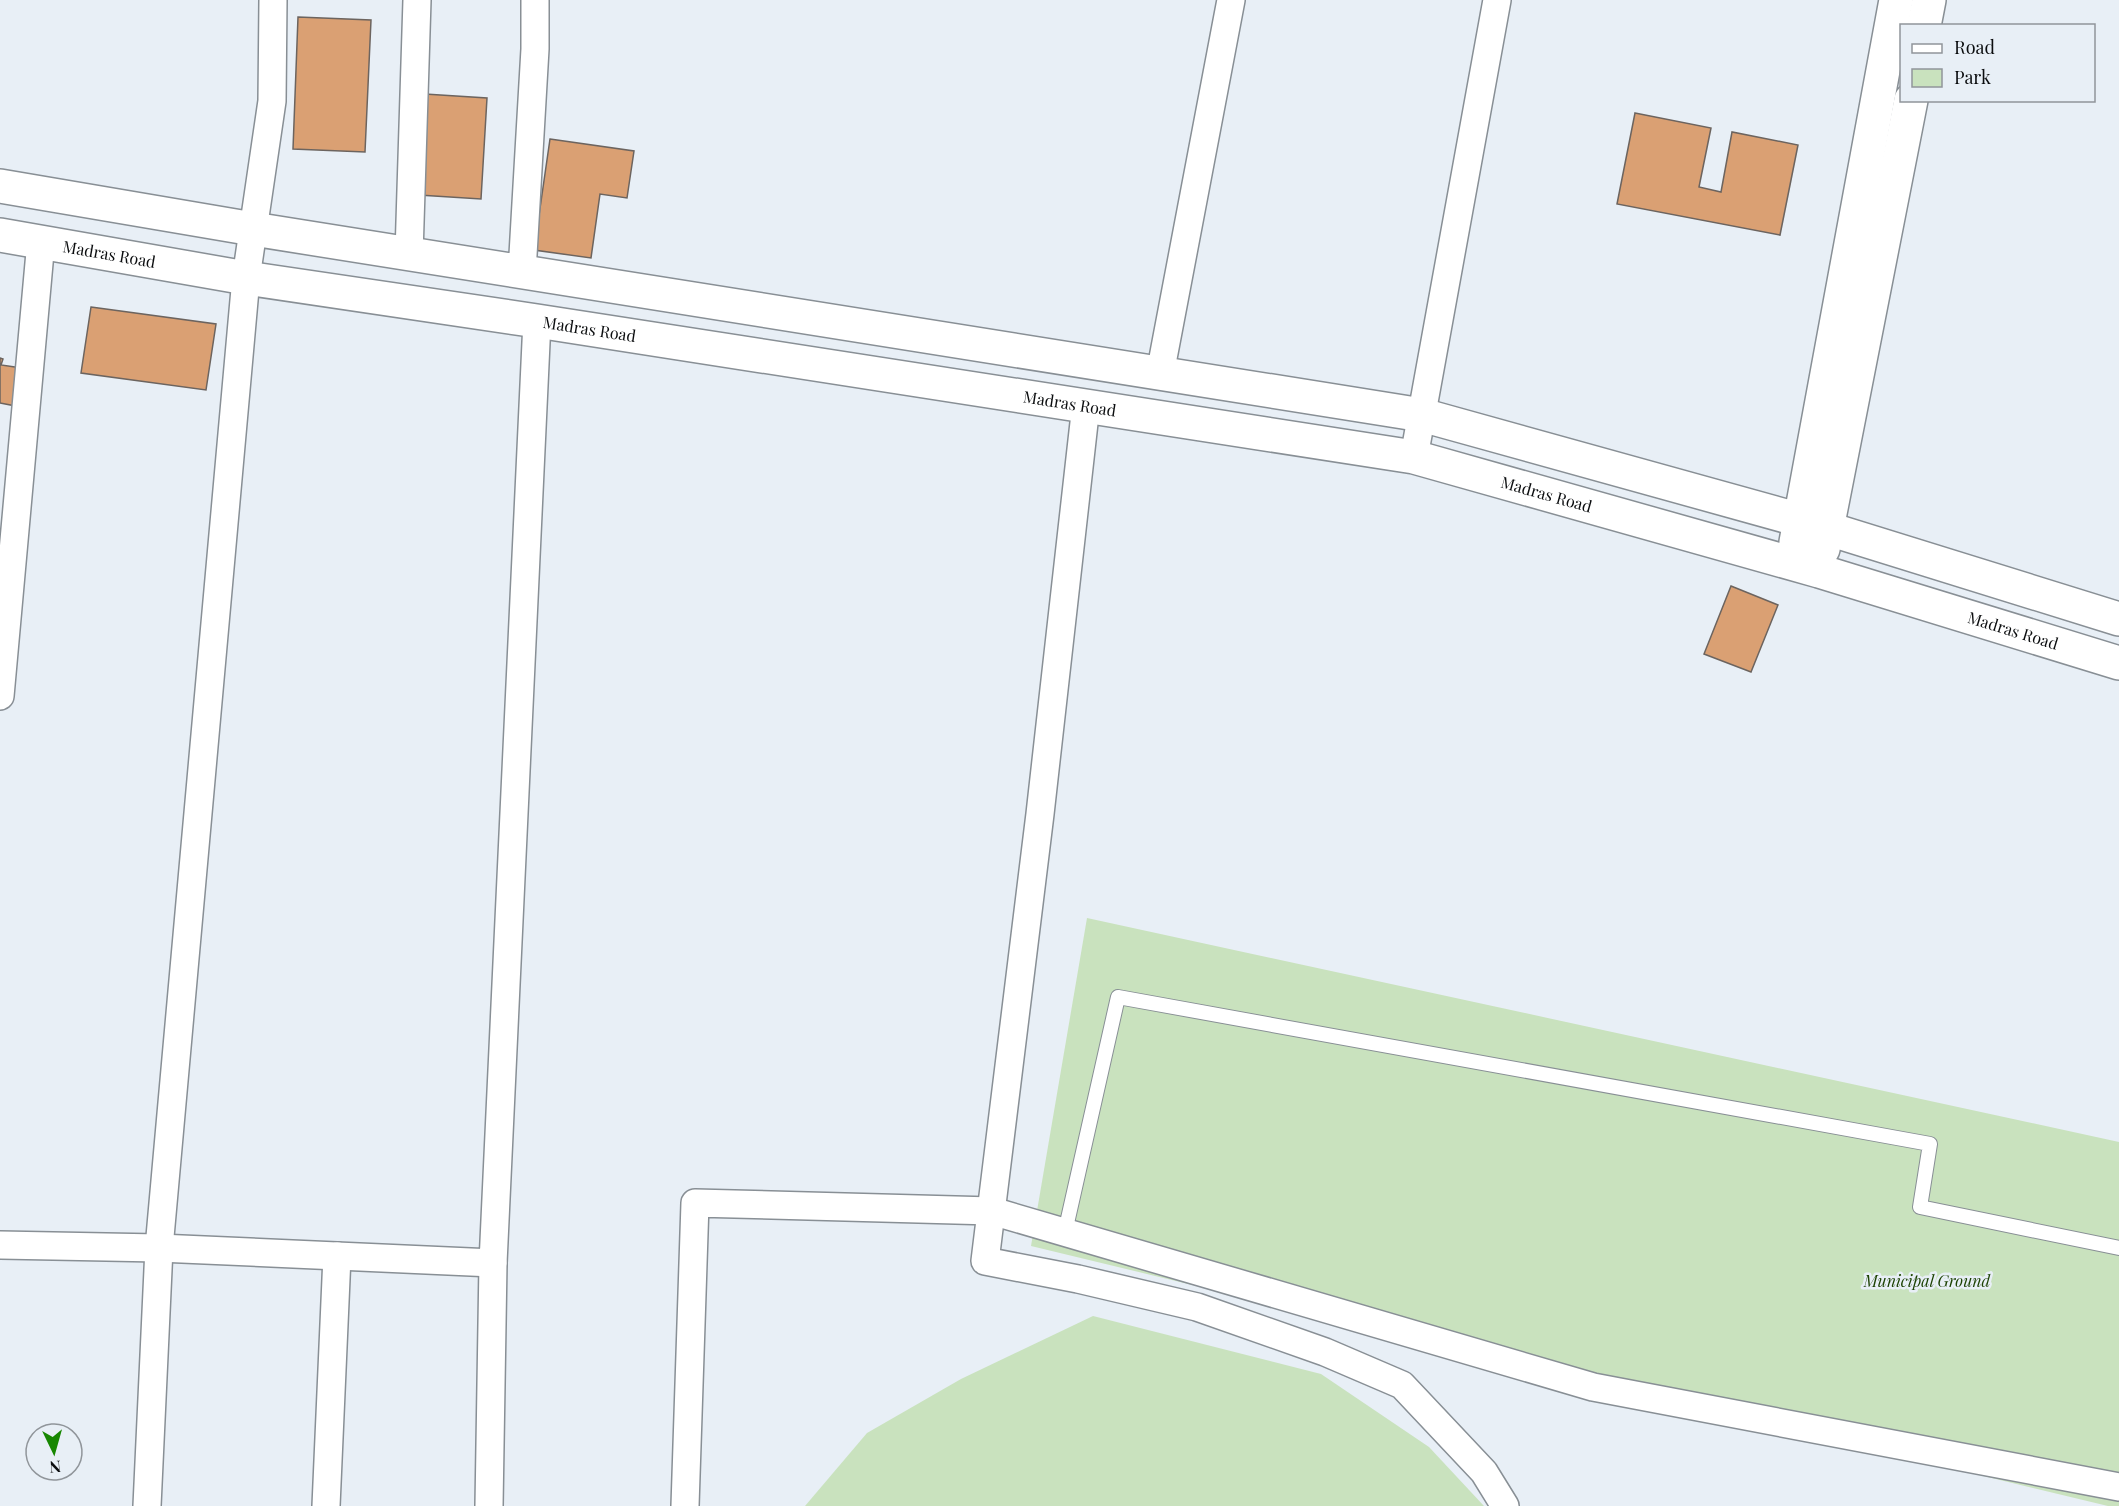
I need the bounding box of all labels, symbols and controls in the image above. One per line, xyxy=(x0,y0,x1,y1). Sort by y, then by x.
legend xyxy=(1900,24,2095,102)
text: Road xyxy=(1954,35,1995,59)
text: Park xyxy=(1954,65,1991,89)
street label: Madras Road xyxy=(61,235,157,272)
street label: Madras Road xyxy=(542,311,638,346)
street label: Madras Road xyxy=(1022,386,1118,421)
street label: Madras Road xyxy=(1499,471,1595,517)
street label: Madras Road xyxy=(1965,606,2061,654)
park label: Municipal Ground xyxy=(1863,1270,1991,1291)
north arrow xyxy=(24,1422,84,1482)
text: N xyxy=(48,1456,62,1478)

